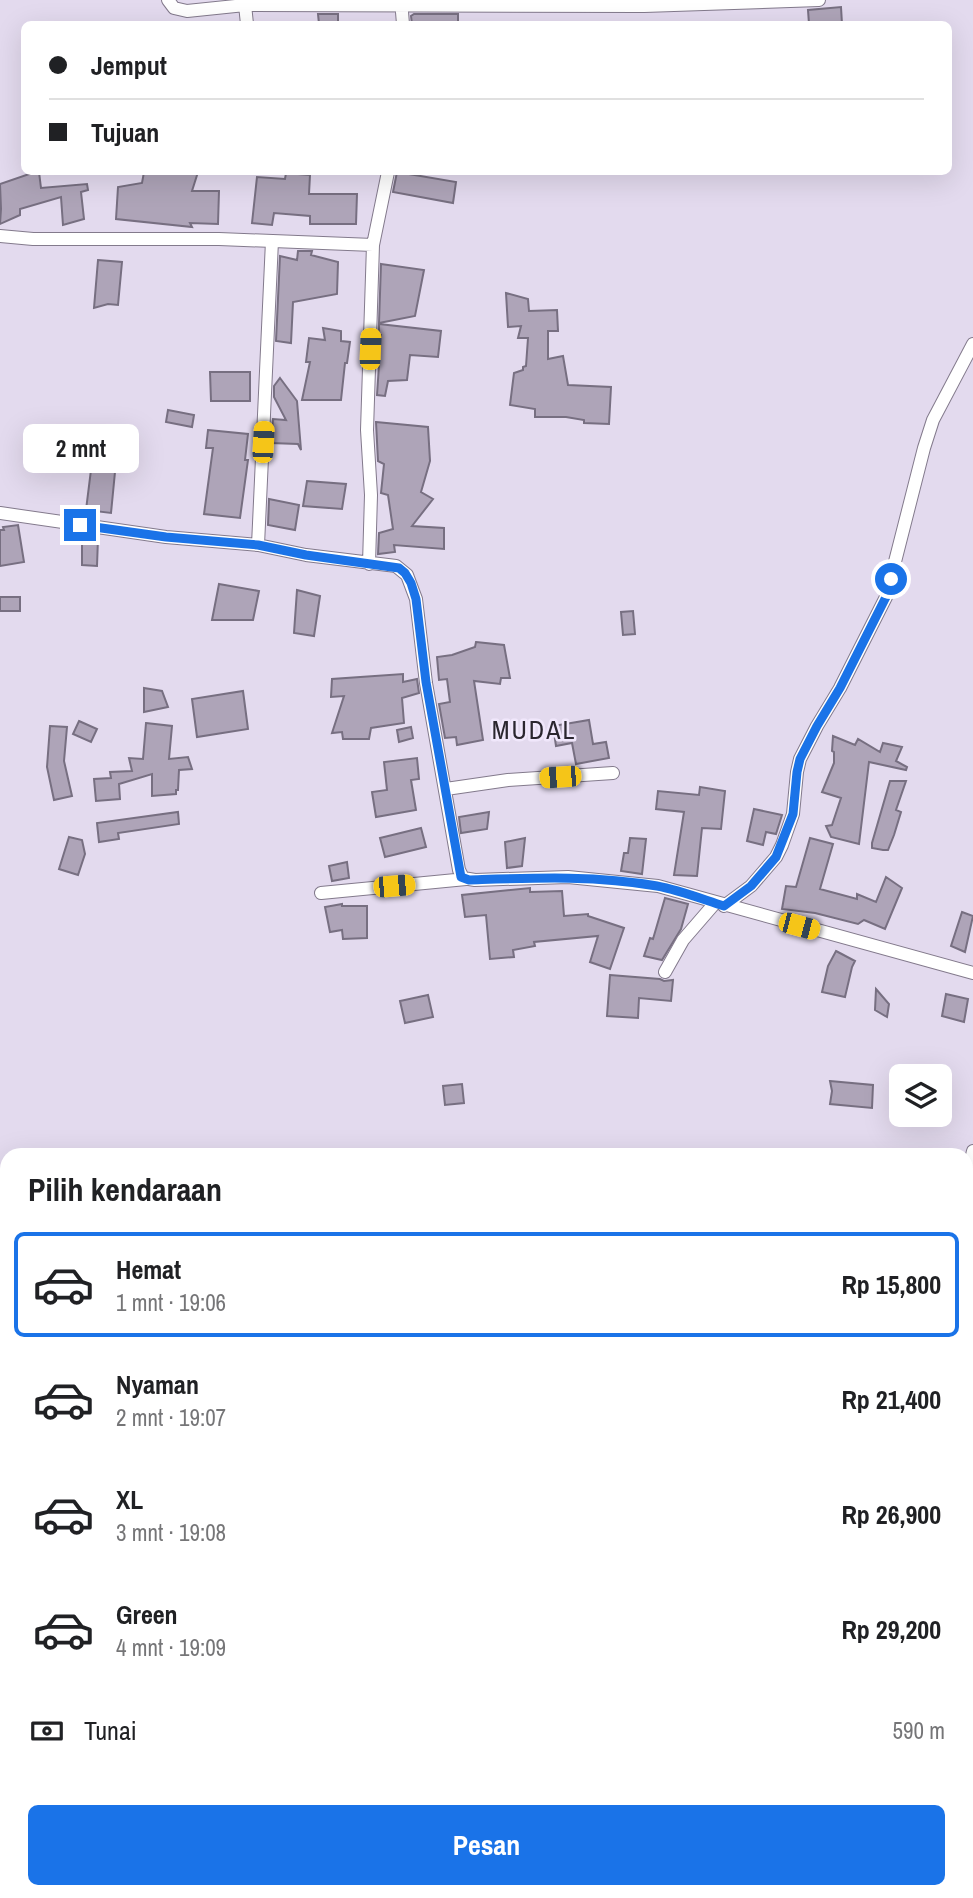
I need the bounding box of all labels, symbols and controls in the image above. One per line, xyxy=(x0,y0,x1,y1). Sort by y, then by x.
text: Jemput xyxy=(91,48,167,83)
text: Tujuan xyxy=(91,115,159,150)
car xyxy=(359,328,382,370)
car xyxy=(252,420,275,464)
callout: 2 mnt xyxy=(22,424,138,472)
text: 2 mnt xyxy=(56,433,106,464)
route end xyxy=(64,509,96,541)
route start xyxy=(875,563,907,595)
district label: MUDAL xyxy=(492,712,576,747)
car xyxy=(539,765,582,789)
car xyxy=(373,874,416,898)
car xyxy=(776,910,823,942)
map controls xyxy=(889,1064,952,1127)
button: layers xyxy=(889,1064,952,1127)
text: Pilih kendaraan xyxy=(28,1168,222,1211)
text: Hemat xyxy=(116,1252,181,1287)
icon: car xyxy=(32,1253,95,1316)
text: Rp 15,800 xyxy=(841,1267,941,1302)
text: 1 mnt · 19:06 xyxy=(116,1287,226,1318)
text: Nyaman xyxy=(116,1367,199,1402)
icon: car xyxy=(32,1368,95,1431)
text: Rp 21,400 xyxy=(841,1382,941,1417)
text: 2 mnt · 19:07 xyxy=(116,1402,226,1433)
text: XL xyxy=(116,1482,143,1517)
icon: car xyxy=(32,1483,95,1546)
text: Rp 26,900 xyxy=(841,1497,941,1532)
text: 3 mnt · 19:08 xyxy=(116,1517,226,1548)
text: Green xyxy=(116,1597,178,1632)
icon: car xyxy=(32,1598,95,1661)
text: Rp 29,200 xyxy=(841,1612,941,1647)
text: 4 mnt · 19:09 xyxy=(116,1632,226,1663)
icon: cash xyxy=(28,1712,66,1750)
text: Tunai xyxy=(84,1713,137,1748)
text: 590 m xyxy=(893,1715,945,1746)
button: Pesan xyxy=(28,1805,945,1885)

